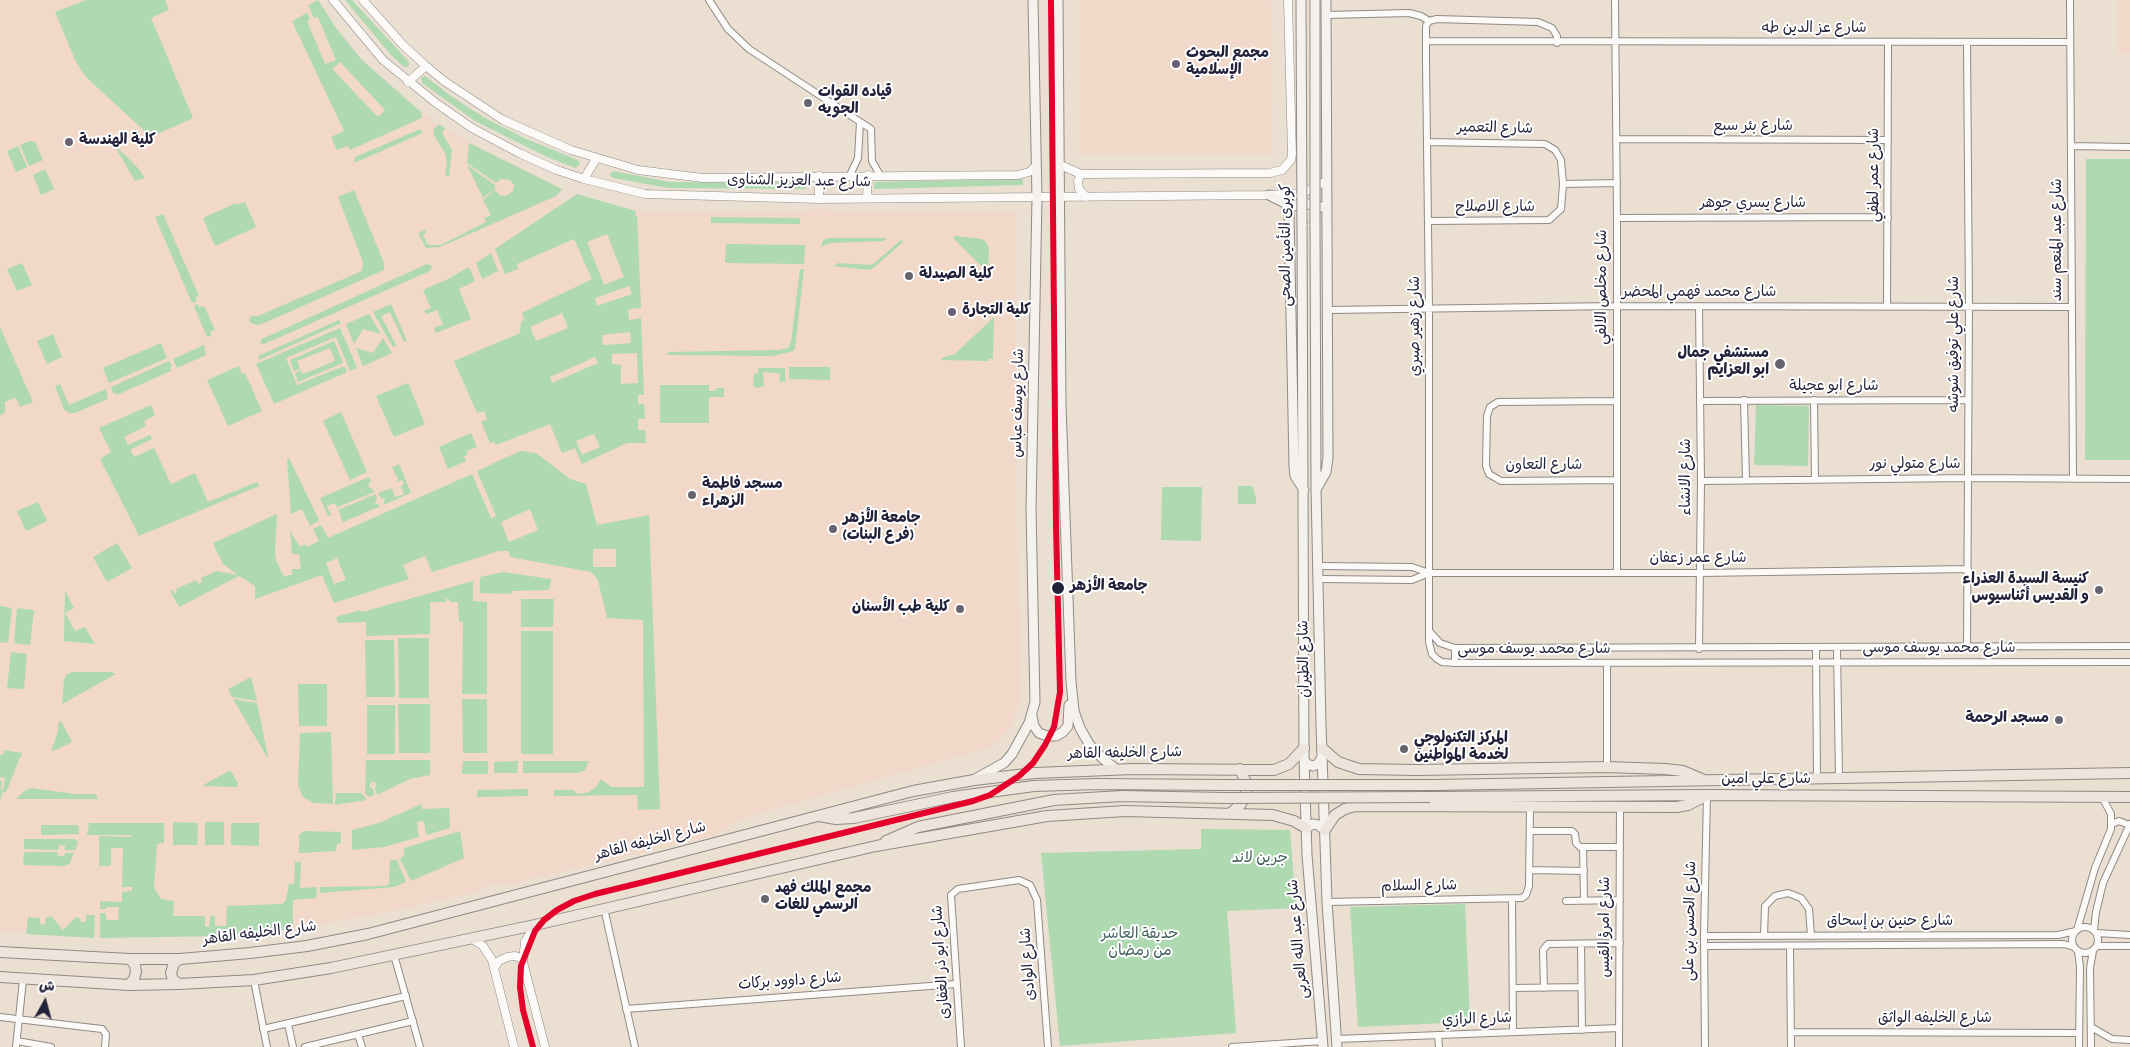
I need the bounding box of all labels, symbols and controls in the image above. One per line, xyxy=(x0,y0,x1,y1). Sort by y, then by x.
street label: شارع عز الدين طه xyxy=(1761,21,1867,39)
place label: مجمع البحوث الإسلامية xyxy=(1186,46,1269,81)
marker: مجمع البحوث الإسلامية xyxy=(1170,58,1182,70)
place label: قياده القوات الجويه xyxy=(818,85,892,120)
marker: قياده القوات الجويه xyxy=(802,97,814,109)
street label: شارع بئر سبع xyxy=(1713,119,1793,137)
street label: شارع التعمير xyxy=(1457,120,1533,140)
street label: شارع عمر لطفي xyxy=(1867,128,1885,222)
place label: كلية الهندسة xyxy=(79,133,156,151)
marker: كلية الهندسة xyxy=(63,136,75,148)
street label: شارع عبد العزيز الشناوى xyxy=(727,173,871,193)
street label: شارع عبد المنعم سند xyxy=(2050,178,2068,302)
street label: كوبرى التأمين الصحى xyxy=(1279,183,1297,307)
street label: شارع يسري جوهر xyxy=(1700,196,1806,214)
street label: شارع الاصلاح xyxy=(1455,200,1535,218)
street label: شارع مخلص الالفي xyxy=(1595,229,1613,345)
place label: كلية الصيدلة xyxy=(919,267,994,285)
marker: كلية الصيدلة xyxy=(903,270,915,282)
street label: شارع زهير صبري xyxy=(1408,276,1426,376)
street label: شارع علي توفيق شوشه xyxy=(1947,276,1965,412)
street label: شارع محمد فهمي المحضر xyxy=(1622,285,1776,303)
place label: كلية التجارة xyxy=(962,303,1031,321)
marker: كلية التجارة xyxy=(946,306,958,318)
place label: مستشفي جمال ابو العزايم xyxy=(1677,346,1769,381)
street label: شارع يوسف عباس xyxy=(1010,348,1030,458)
marker: مستشفي جمال ابو العزايم xyxy=(1773,357,1787,371)
street label: شارع ابو عجيلة xyxy=(1789,379,1879,397)
street label: شارع الانشاء xyxy=(1679,438,1697,516)
street label: شارع متولي نور xyxy=(1869,457,1961,475)
street label: شارع التعاون xyxy=(1506,458,1582,476)
place label: مسجد فاطمة الزهراء xyxy=(702,477,783,512)
marker: مسجد فاطمة الزهراء xyxy=(686,489,698,501)
place label: جامعة الأزهر (فرع البنات) xyxy=(843,511,921,546)
marker: جامعة الأزهر (فرع البنات) xyxy=(827,523,839,535)
street label: شارع عمر زعفان xyxy=(1649,551,1747,569)
place label: كنيسة السيدة العذراء و القديس أثناسيوس xyxy=(1963,572,2089,607)
place label: جامعة الأزهر xyxy=(1070,579,1148,597)
marker: جامعة الأزهر xyxy=(1050,580,1066,596)
marker: كنيسة السيدة العذراء و القديس أثناسيوس xyxy=(2093,584,2105,596)
place label: كلية طب الأسنان xyxy=(852,600,950,618)
marker: كلية طب الأسنان xyxy=(954,603,966,615)
street label: شارع الطيران xyxy=(1296,620,1316,698)
street label: شارع محمد يوسف موسى xyxy=(1862,641,2016,659)
street label: شارع محمد يوسف موسى xyxy=(1457,642,1611,660)
place label: مسجد الرحمة xyxy=(1966,711,2049,729)
marker: مسجد الرحمة xyxy=(2053,714,2065,726)
place label: المركز التكنولوجي لخدمة المواطنين xyxy=(1414,731,1508,766)
marker: المركز التكنولوجي لخدمة المواطنين xyxy=(1398,743,1410,755)
street label: شارع الخليفه القاهر xyxy=(1068,745,1182,765)
street label: شارع علي امين xyxy=(1721,772,1811,790)
street label: شارع الخليفه القاهر xyxy=(593,820,709,866)
park label: جرين لاند xyxy=(1232,851,1288,869)
street label: شارع الحسن بن على xyxy=(1682,861,1702,981)
street label: شارع امرؤ القيس xyxy=(1598,876,1616,978)
street label: شارع عبد الله العربى xyxy=(1286,878,1314,1000)
street label: شارع السلام xyxy=(1381,878,1457,898)
place label: مجمع الملك فهد الرسمي للغات xyxy=(775,881,871,916)
marker: مجمع الملك فهد الرسمي للغات xyxy=(759,893,771,905)
street label: شارع ابو ذر الغفارى xyxy=(930,905,956,1019)
street label: شارع حنين بن إسحاق xyxy=(1827,914,1953,932)
street label: شارع الخليفه القاهر xyxy=(202,919,318,951)
street label: شارع الوادى xyxy=(1018,927,1042,1001)
park label: حديقة العاشر من رمضان xyxy=(1101,927,1179,962)
street label: شارع داوود بركات xyxy=(738,970,842,996)
text: ش xyxy=(38,976,56,998)
north arrow xyxy=(20,977,70,1027)
street label: شارع الرازي xyxy=(1442,1011,1512,1031)
street label: شارع الخليفه الواثق xyxy=(1878,1011,1992,1029)

